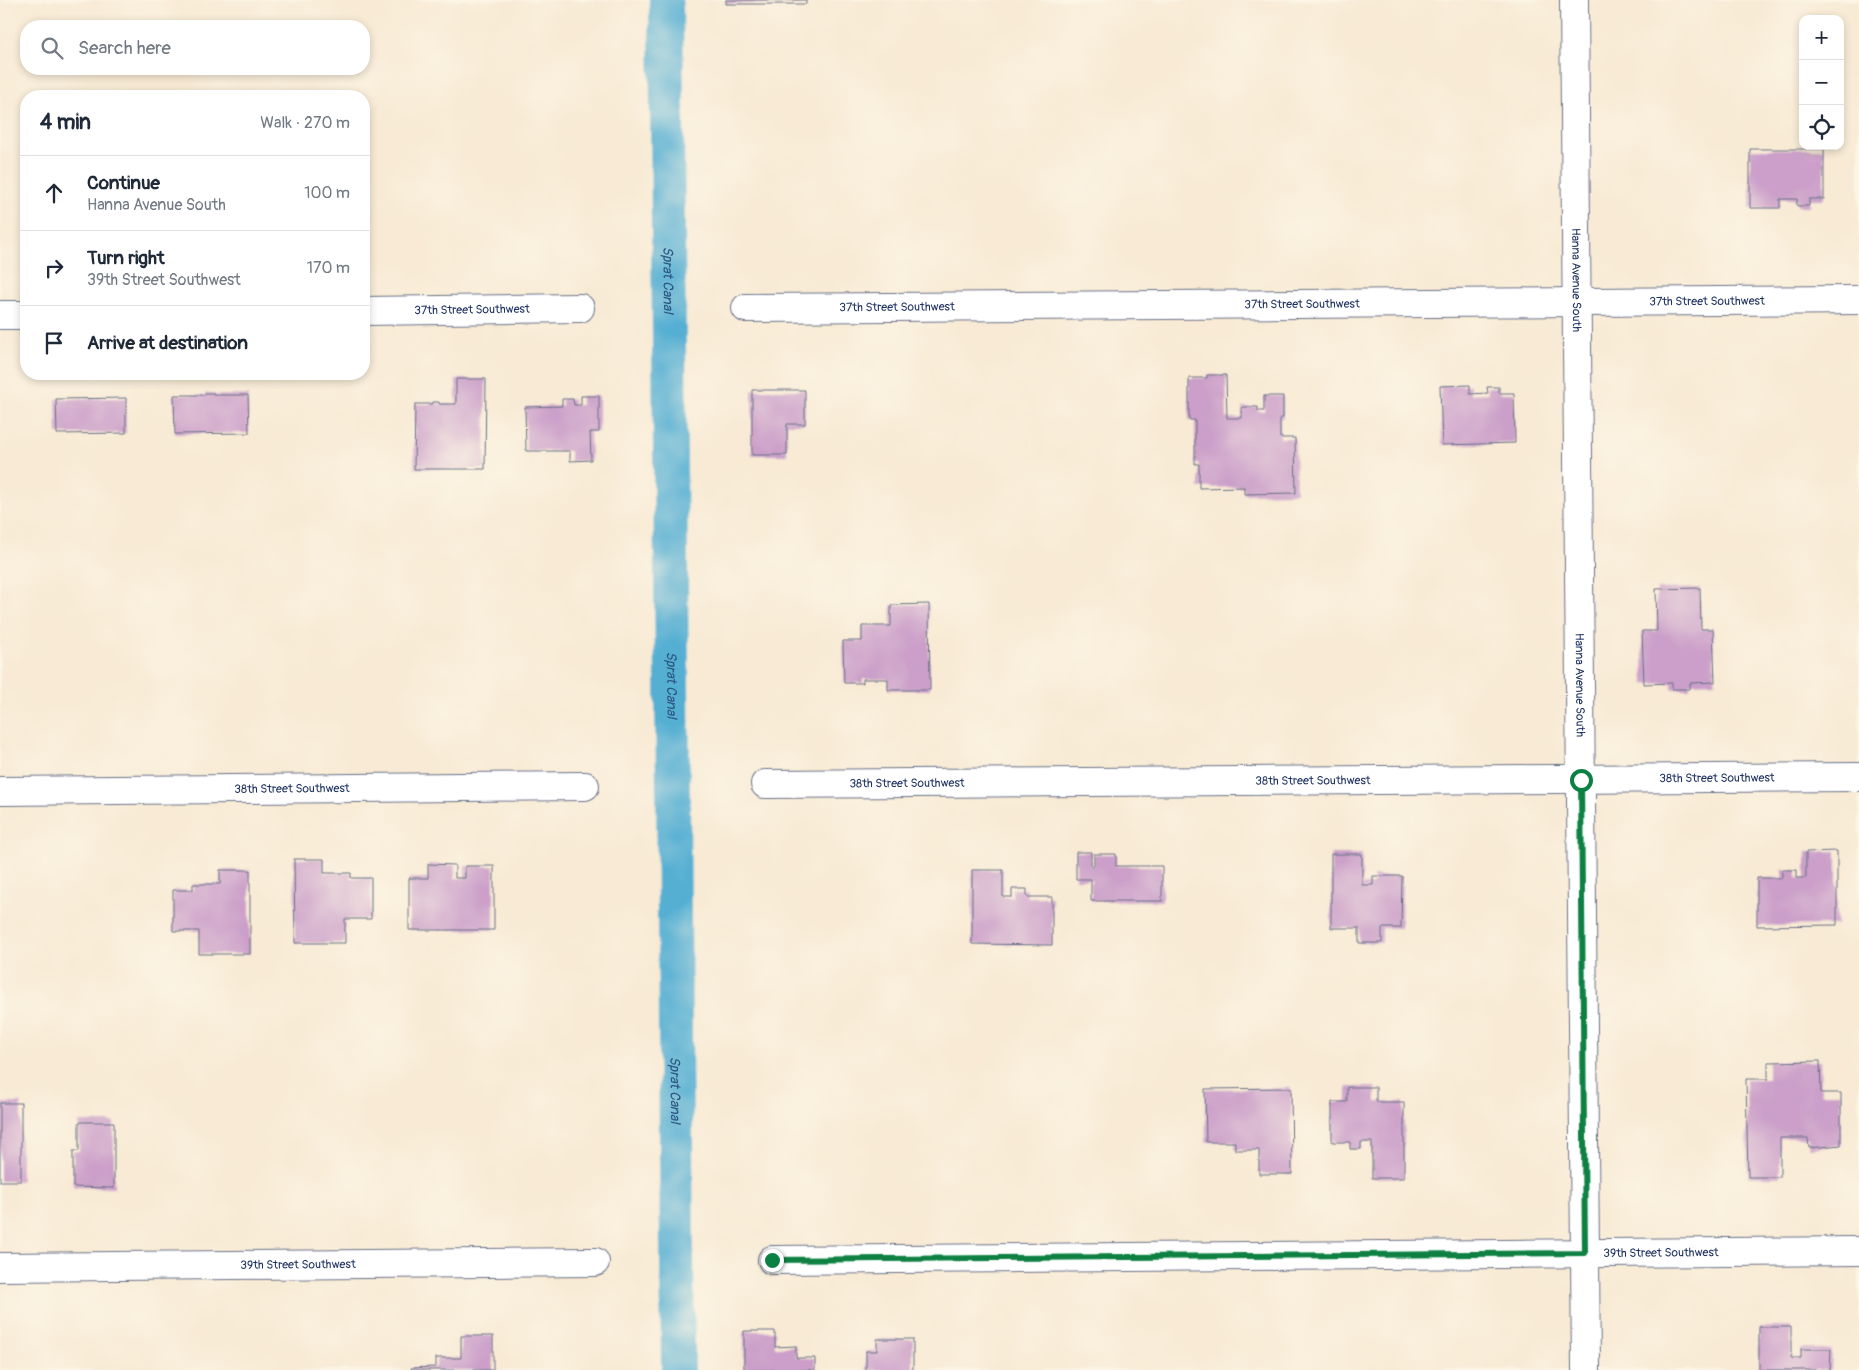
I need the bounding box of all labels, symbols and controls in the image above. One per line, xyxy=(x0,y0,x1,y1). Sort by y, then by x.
map controls xyxy=(1799,15,1844,150)
button: + xyxy=(1799,15,1844,60)
search box xyxy=(20,20,370,75)
icon: search xyxy=(38,34,66,62)
text: Search here xyxy=(78,36,171,60)
button: − xyxy=(1799,60,1844,105)
button: locate xyxy=(1799,105,1844,150)
text: 4 min xyxy=(40,109,91,136)
text: Walk · 270 m xyxy=(260,113,350,133)
text: Continue xyxy=(87,171,160,195)
icon: ahead xyxy=(40,179,68,207)
text: 100 m xyxy=(304,183,350,203)
text: Hanna Avenue South xyxy=(87,195,226,215)
street label: Hanna Avenue South xyxy=(1568,228,1584,333)
text: Turn right xyxy=(87,246,165,270)
water label: Sprat Canal xyxy=(659,246,677,315)
icon: right xyxy=(40,254,68,282)
text: 170 m xyxy=(307,258,350,278)
text: 39th Street Southwest xyxy=(87,270,241,290)
street label: 37th Street Southwest xyxy=(1649,294,1765,310)
street label: 37th Street Southwest xyxy=(1244,297,1360,312)
street label: 37th Street Southwest xyxy=(839,299,955,315)
street label: 37th Street Southwest xyxy=(414,302,530,318)
icon: arrive xyxy=(40,329,68,357)
text: Arrive at destination xyxy=(87,331,248,355)
street label: Hanna Avenue South xyxy=(1572,633,1587,737)
water label: Sprat Canal xyxy=(663,651,680,720)
route start xyxy=(1570,769,1593,792)
street label: 38th Street Southwest xyxy=(1659,771,1775,786)
street label: 38th Street Southwest xyxy=(1255,773,1371,789)
street label: 38th Street Southwest xyxy=(849,776,965,791)
street label: 38th Street Southwest xyxy=(234,781,350,797)
water label: Sprat Canal xyxy=(666,1056,684,1125)
street label: 39th Street Southwest xyxy=(1603,1245,1719,1261)
route end xyxy=(761,1249,784,1272)
street label: 39th Street Southwest xyxy=(240,1257,356,1273)

